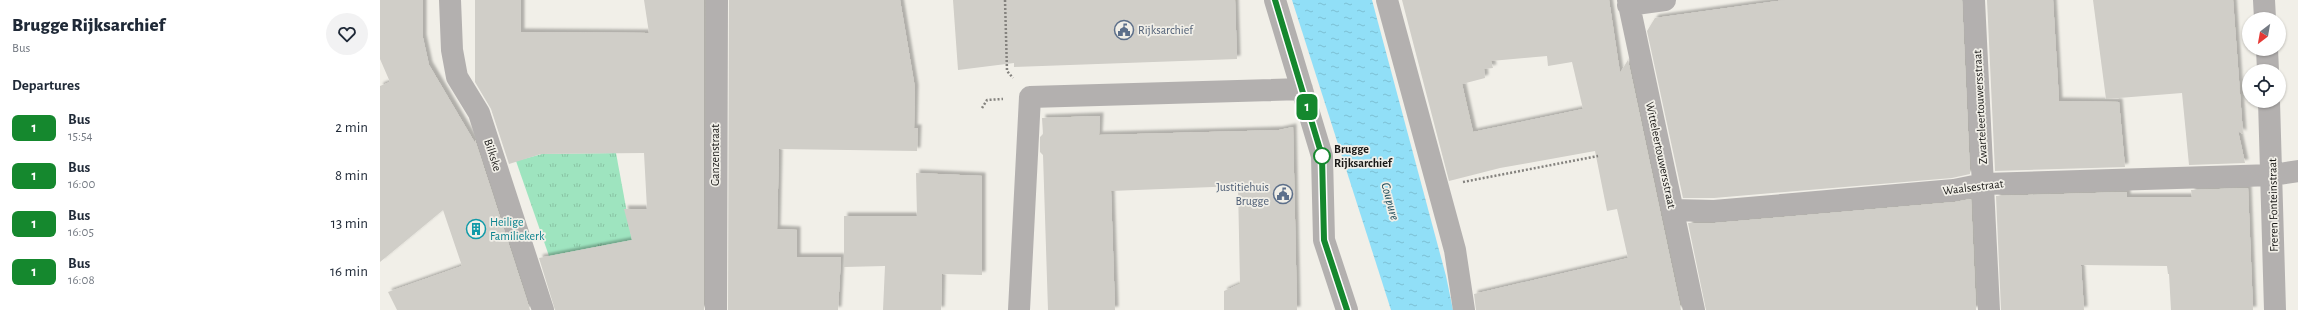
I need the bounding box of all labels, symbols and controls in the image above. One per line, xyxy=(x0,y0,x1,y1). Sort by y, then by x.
north arrow xyxy=(2242,12,2286,56)
map controls xyxy=(2242,12,2286,108)
button: heart xyxy=(326,13,368,55)
text: Brugge Rijksarchief xyxy=(12,16,165,35)
public building icon: Rijksarchief xyxy=(1113,19,1135,41)
place label: Rijksarchief xyxy=(1138,24,1194,37)
text: Bus xyxy=(12,42,30,55)
street label: Zwarteleertouwersstraat xyxy=(1971,49,1989,165)
button: locate xyxy=(2242,64,2286,108)
text: Departures xyxy=(12,78,80,93)
line badge: 1 xyxy=(1294,94,1320,120)
text: 1 xyxy=(1304,100,1310,114)
street label: Witteleertouwersstraat xyxy=(1644,101,1678,210)
text: Bus xyxy=(68,112,90,127)
text: 2 min xyxy=(335,120,368,135)
text: 1 xyxy=(31,121,37,135)
street label: Ganzenstraat xyxy=(709,124,721,186)
text: 15:54 xyxy=(68,130,93,143)
street label: Bilkske xyxy=(482,137,504,173)
place label: Brugge Rijksarchief xyxy=(1334,143,1393,170)
marker: Brugge Rijksarchief xyxy=(1313,147,1331,165)
street label: Freren Fonteinstraat xyxy=(2266,158,2280,252)
text: Bus xyxy=(68,160,90,175)
text: 8 min xyxy=(335,168,368,183)
text: 1 xyxy=(31,169,37,183)
street label: Waalsestraat xyxy=(1942,177,2004,197)
text: 16:00 xyxy=(68,178,95,191)
place label: Justitiehuis Brugge xyxy=(1216,181,1269,207)
water label: Coupure xyxy=(1378,181,1401,222)
public building icon: Justitiehuis Brugge xyxy=(1272,183,1294,205)
text: Bus xyxy=(68,208,90,223)
text: 13 min xyxy=(331,216,368,231)
place label: Heilige Familiekerk xyxy=(490,216,545,242)
text: 1 xyxy=(31,217,37,231)
building icon: Heilige Familiekerk xyxy=(465,218,487,240)
text: 16:05 xyxy=(68,226,94,239)
text: Bus xyxy=(68,256,90,271)
text: 16 min xyxy=(330,264,368,279)
text: 1 xyxy=(31,265,37,279)
text: 16:08 xyxy=(68,274,95,287)

